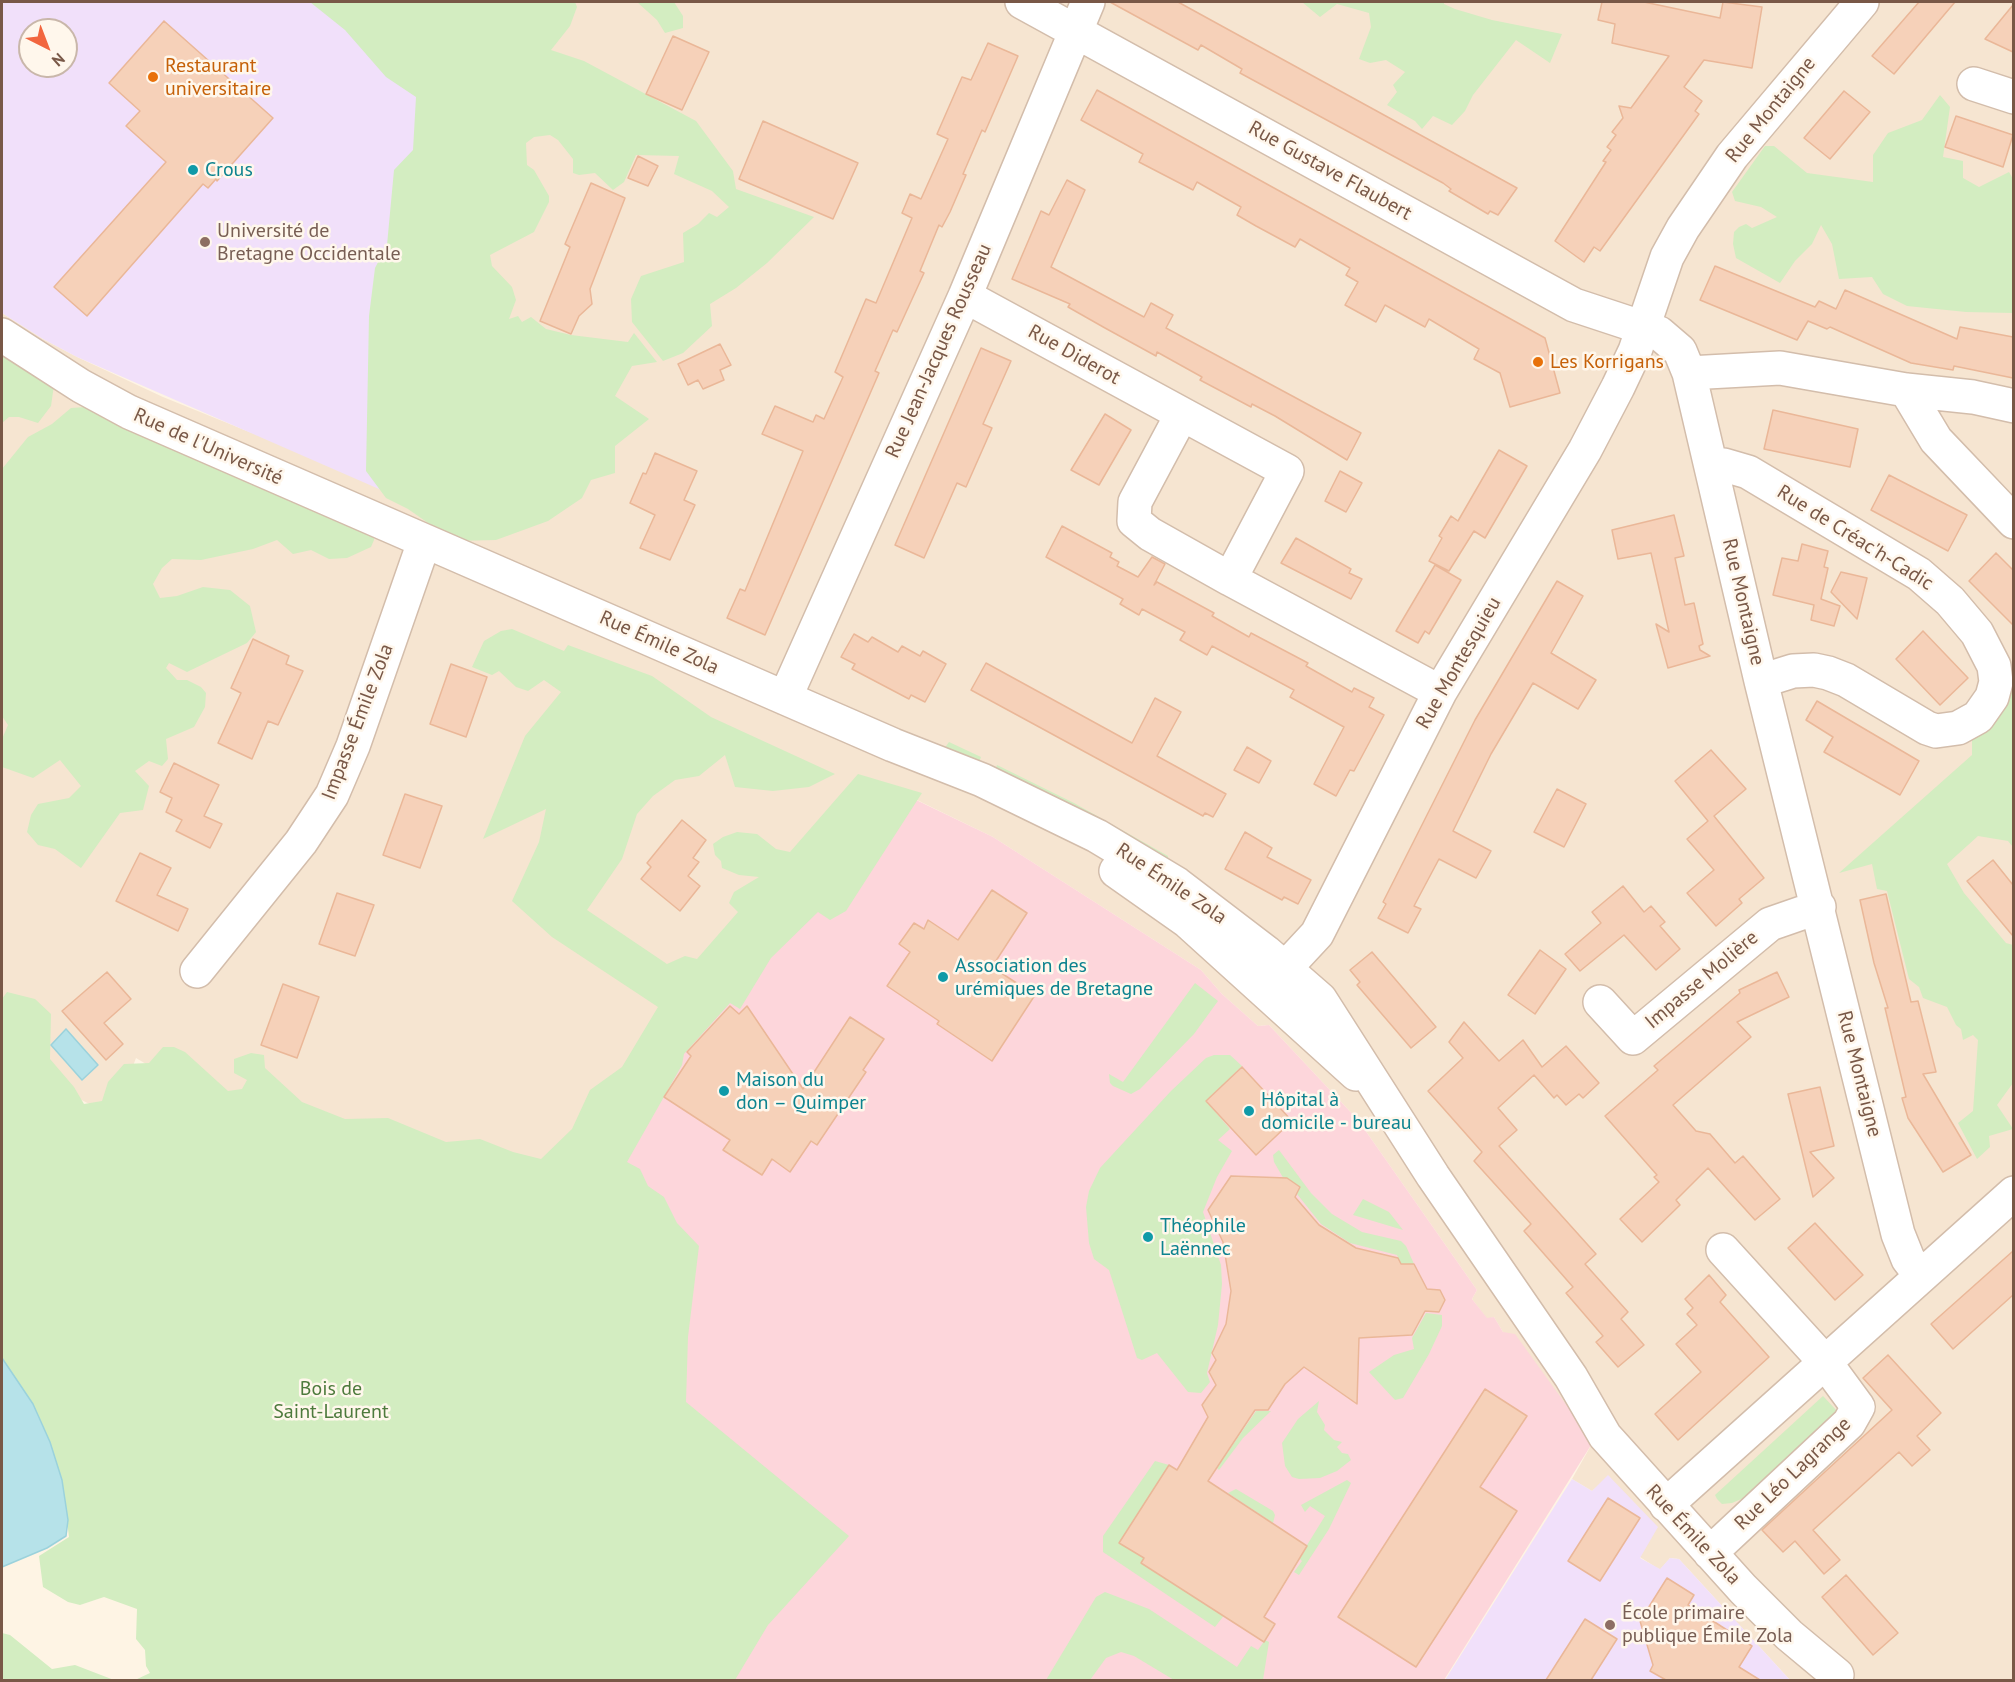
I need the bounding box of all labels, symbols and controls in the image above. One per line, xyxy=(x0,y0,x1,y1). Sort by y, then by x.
north arrow xyxy=(18,18,78,78)
text: N xyxy=(48,49,69,71)
street label: Rue Montaigne xyxy=(1721,52,1821,168)
place label: Restaurant universitaire xyxy=(165,54,271,101)
marker: Restaurant universitaire xyxy=(146,70,160,84)
street label: Rue Gustave Flaubert xyxy=(1244,116,1416,226)
place label: Crous xyxy=(205,158,253,182)
marker: Crous xyxy=(186,163,200,177)
place label: Université de Bretagne Occidentale xyxy=(217,219,401,266)
marker: Université de Bretagne Occidentale xyxy=(198,235,212,249)
street label: Rue Jean-Jacques Rousseau xyxy=(881,240,997,462)
street label: Rue Diderot xyxy=(1024,320,1124,390)
place label: Les Korrigans xyxy=(1550,350,1664,374)
marker: Les Korrigans xyxy=(1531,355,1545,369)
street label: Rue de l'Université xyxy=(130,403,286,491)
street label: Rue de Créac'h-Cadic xyxy=(1772,480,1938,596)
street label: Rue Montaigne xyxy=(1717,536,1769,668)
street label: Rue Montesquieu xyxy=(1412,593,1506,733)
street label: Rue Émile Zola xyxy=(596,606,722,680)
street label: Impasse Émile Zola xyxy=(317,641,399,803)
street label: Rue Émile Zola xyxy=(1111,838,1231,930)
street label: Impasse Molière xyxy=(1641,926,1763,1034)
place label: Association des urémiques de Bretagne xyxy=(955,954,1153,1001)
marker: Association des urémiques de Bretagne xyxy=(936,970,950,984)
street label: Rue Montaigne xyxy=(1832,1008,1886,1140)
place label: Maison du don – Quimper xyxy=(736,1068,866,1115)
marker: Maison du don – Quimper xyxy=(717,1084,731,1098)
place label: Hôpital à domicile - bureau xyxy=(1261,1088,1412,1135)
marker: Hôpital à domicile - bureau xyxy=(1242,1104,1256,1118)
place label: Théophile Laënnec xyxy=(1160,1214,1246,1261)
marker: Théophile Laënnec xyxy=(1141,1230,1155,1244)
park label: Bois de Saint-Laurent xyxy=(273,1377,389,1424)
street label: Rue Léo Lagrange xyxy=(1730,1412,1856,1536)
street label: Rue Émile Zola xyxy=(1641,1480,1745,1590)
place label: École primaire publique Émile Zola xyxy=(1622,1601,1793,1648)
marker: École primaire publique Émile Zola xyxy=(1603,1618,1617,1632)

